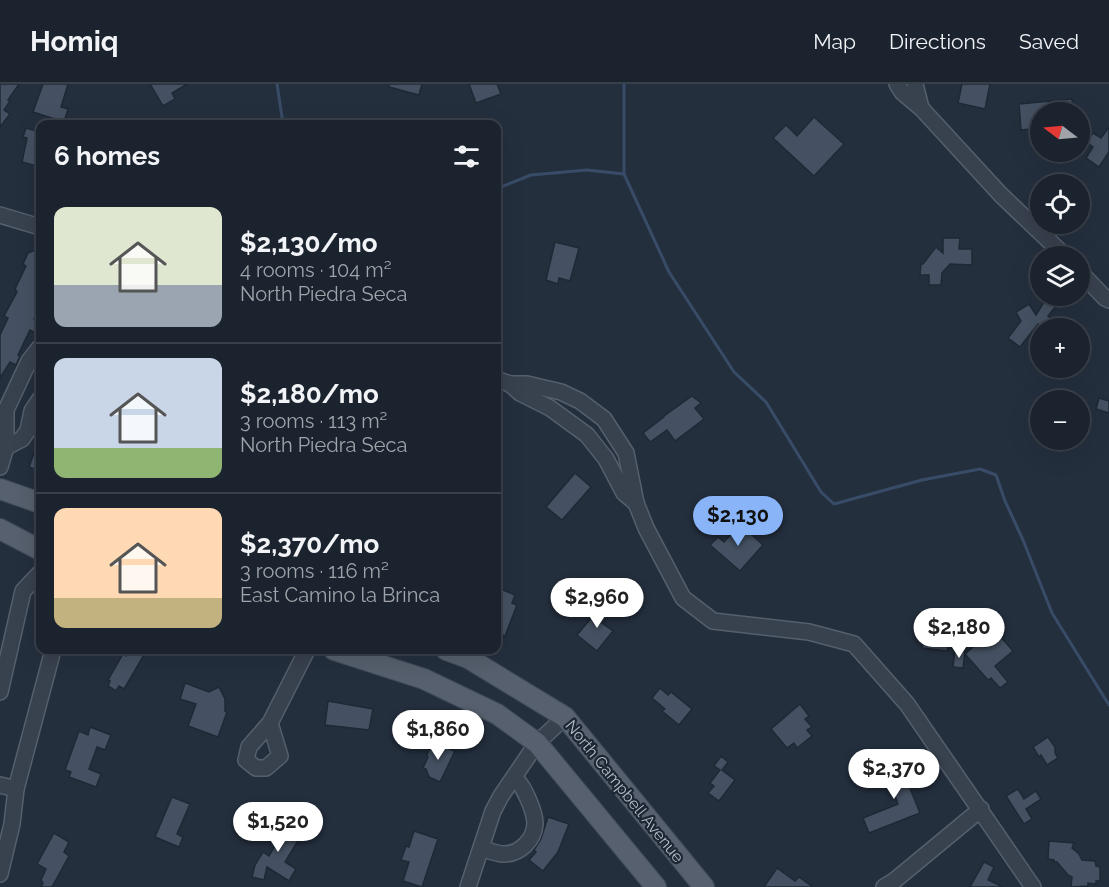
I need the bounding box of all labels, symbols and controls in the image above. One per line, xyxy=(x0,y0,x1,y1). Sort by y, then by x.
text: Homiq xyxy=(30,25,119,58)
text: Map xyxy=(813,29,856,54)
text: Directions xyxy=(889,29,986,54)
text: Saved xyxy=(1019,29,1079,54)
north arrow xyxy=(1030,102,1090,162)
map controls xyxy=(1030,102,1090,450)
icon: filters xyxy=(450,140,483,173)
text: 6 homes xyxy=(54,141,160,171)
button: locate xyxy=(1030,174,1090,234)
text: $2,130/mo xyxy=(240,228,378,258)
icon: home xyxy=(102,231,174,303)
button: layers xyxy=(1030,246,1090,306)
text: 4 rooms · 104 m² xyxy=(240,258,392,282)
text: North Piedra Seca xyxy=(240,282,407,306)
button: + xyxy=(1030,318,1090,378)
text: $2,180/mo xyxy=(240,379,379,409)
icon: home xyxy=(102,382,174,454)
button: − xyxy=(1030,390,1090,450)
text: 3 rooms · 113 m² xyxy=(240,409,387,433)
text: North Piedra Seca xyxy=(240,433,407,457)
pin: $2,130 xyxy=(689,496,787,547)
text: $2,130 xyxy=(707,503,769,527)
text: $2,370/mo xyxy=(240,529,379,559)
icon: home xyxy=(102,532,174,604)
text: 3 rooms · 116 m² xyxy=(240,559,389,583)
pin: $2,960 xyxy=(548,578,646,629)
text: East Camino la Brinca xyxy=(240,583,440,607)
text: $2,960 xyxy=(565,585,629,609)
pin: $2,180 xyxy=(910,608,1008,659)
text: $2,180 xyxy=(928,615,990,639)
pin: $1,860 xyxy=(389,710,487,761)
street label: North Campbell Avenue xyxy=(561,716,688,866)
text: $1,860 xyxy=(406,717,470,741)
pin: $2,370 xyxy=(845,749,943,800)
text: $2,370 xyxy=(862,756,926,780)
pin: $1,520 xyxy=(229,802,327,853)
text: $1,520 xyxy=(247,809,309,833)

